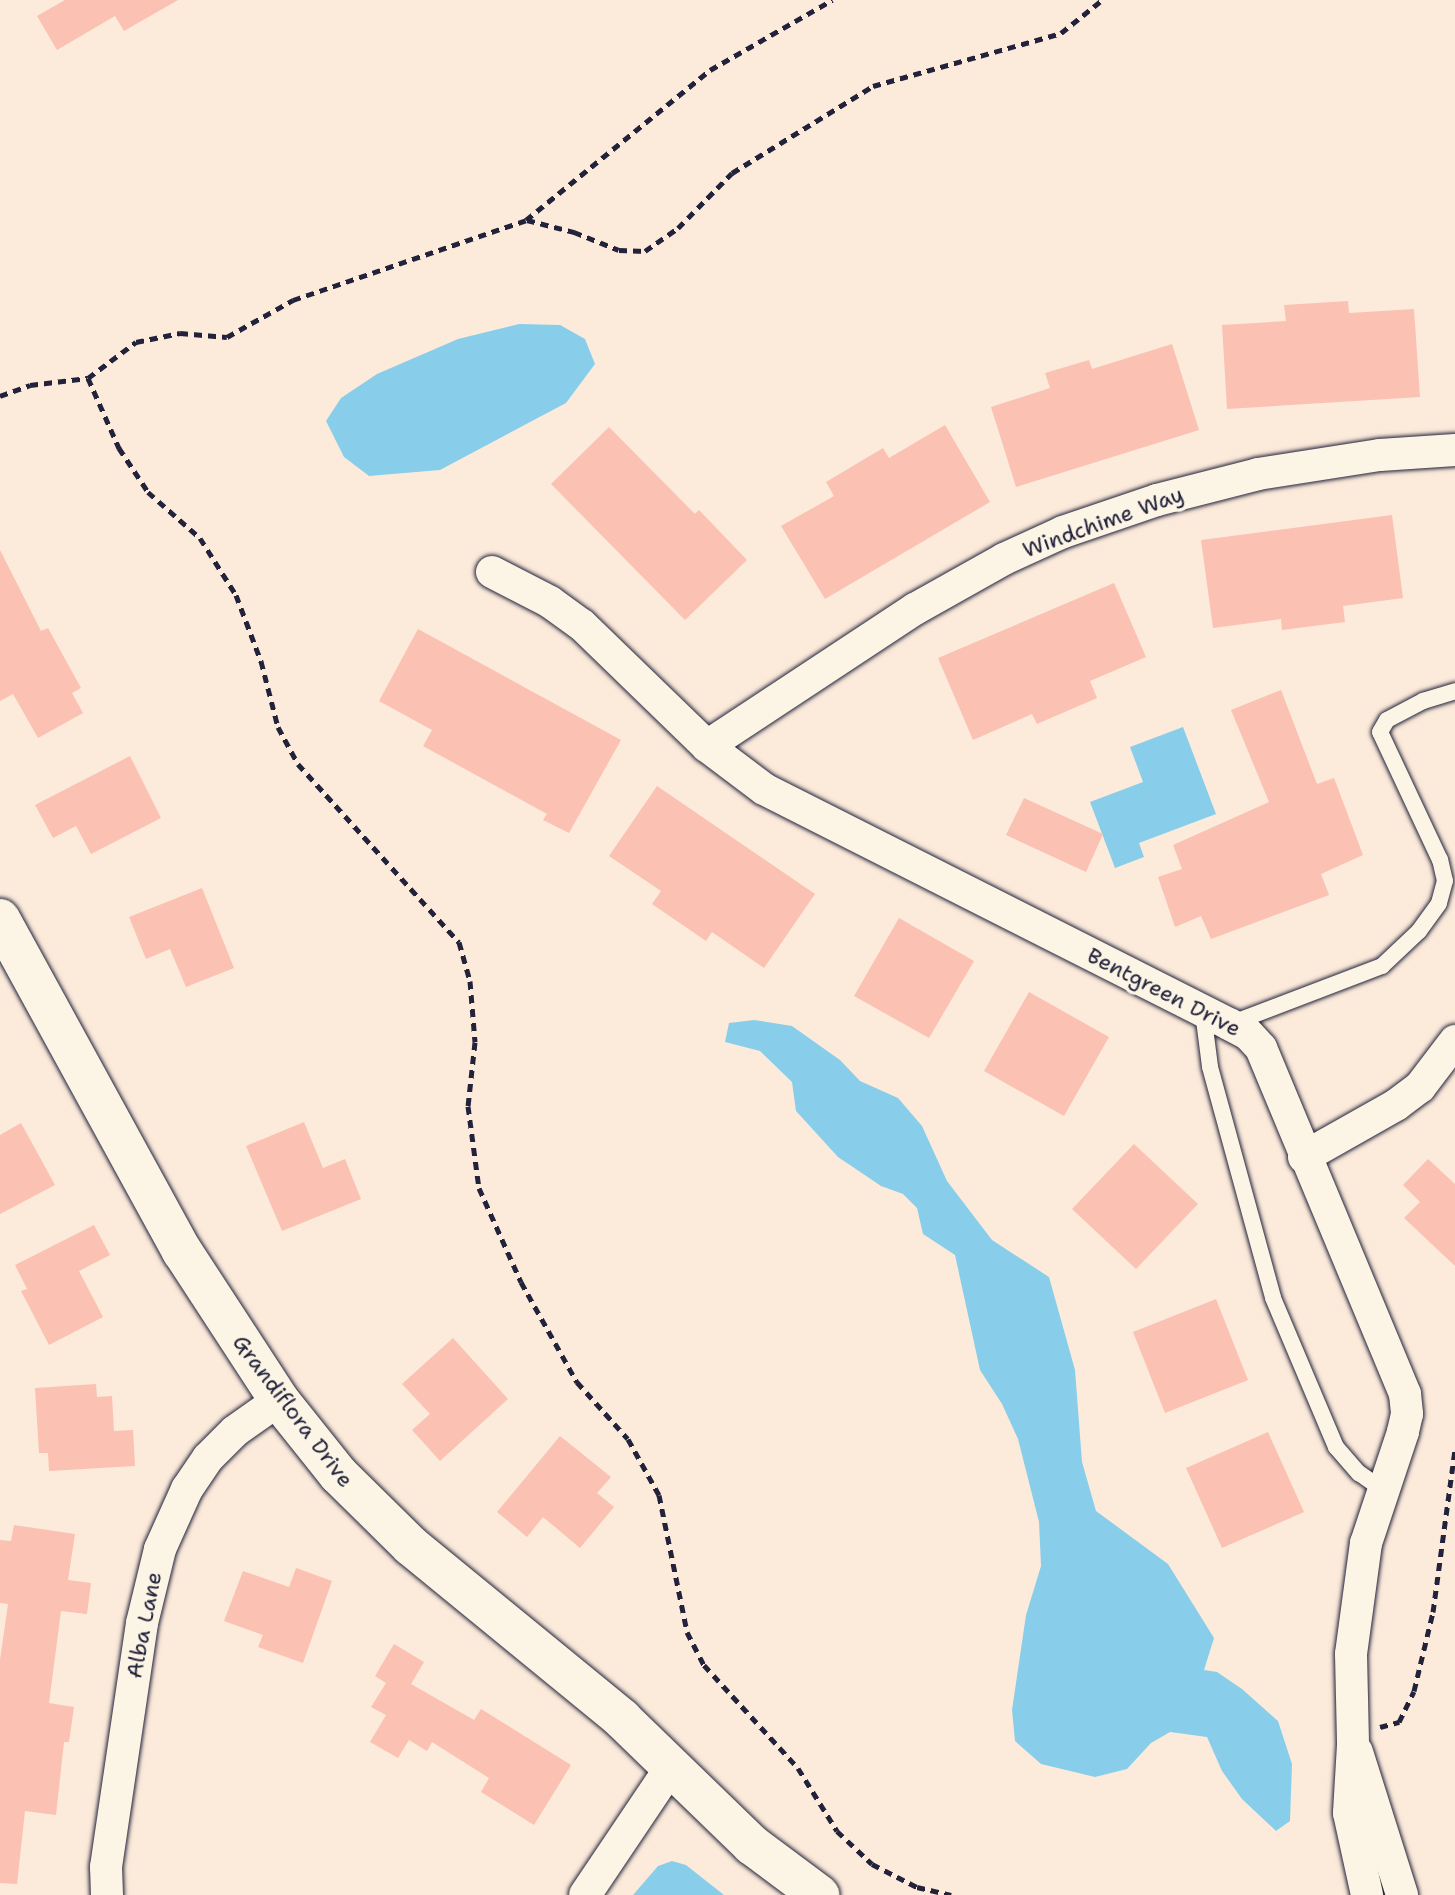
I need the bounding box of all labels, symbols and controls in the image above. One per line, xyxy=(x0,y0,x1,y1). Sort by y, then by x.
street label: Windchime Way xyxy=(1019,481,1187,563)
street label: Bentgreen Drive xyxy=(1083,942,1245,1042)
street label: Grandiflora Drive xyxy=(227,1330,359,1492)
street label: Alba Lane xyxy=(121,1569,167,1681)

